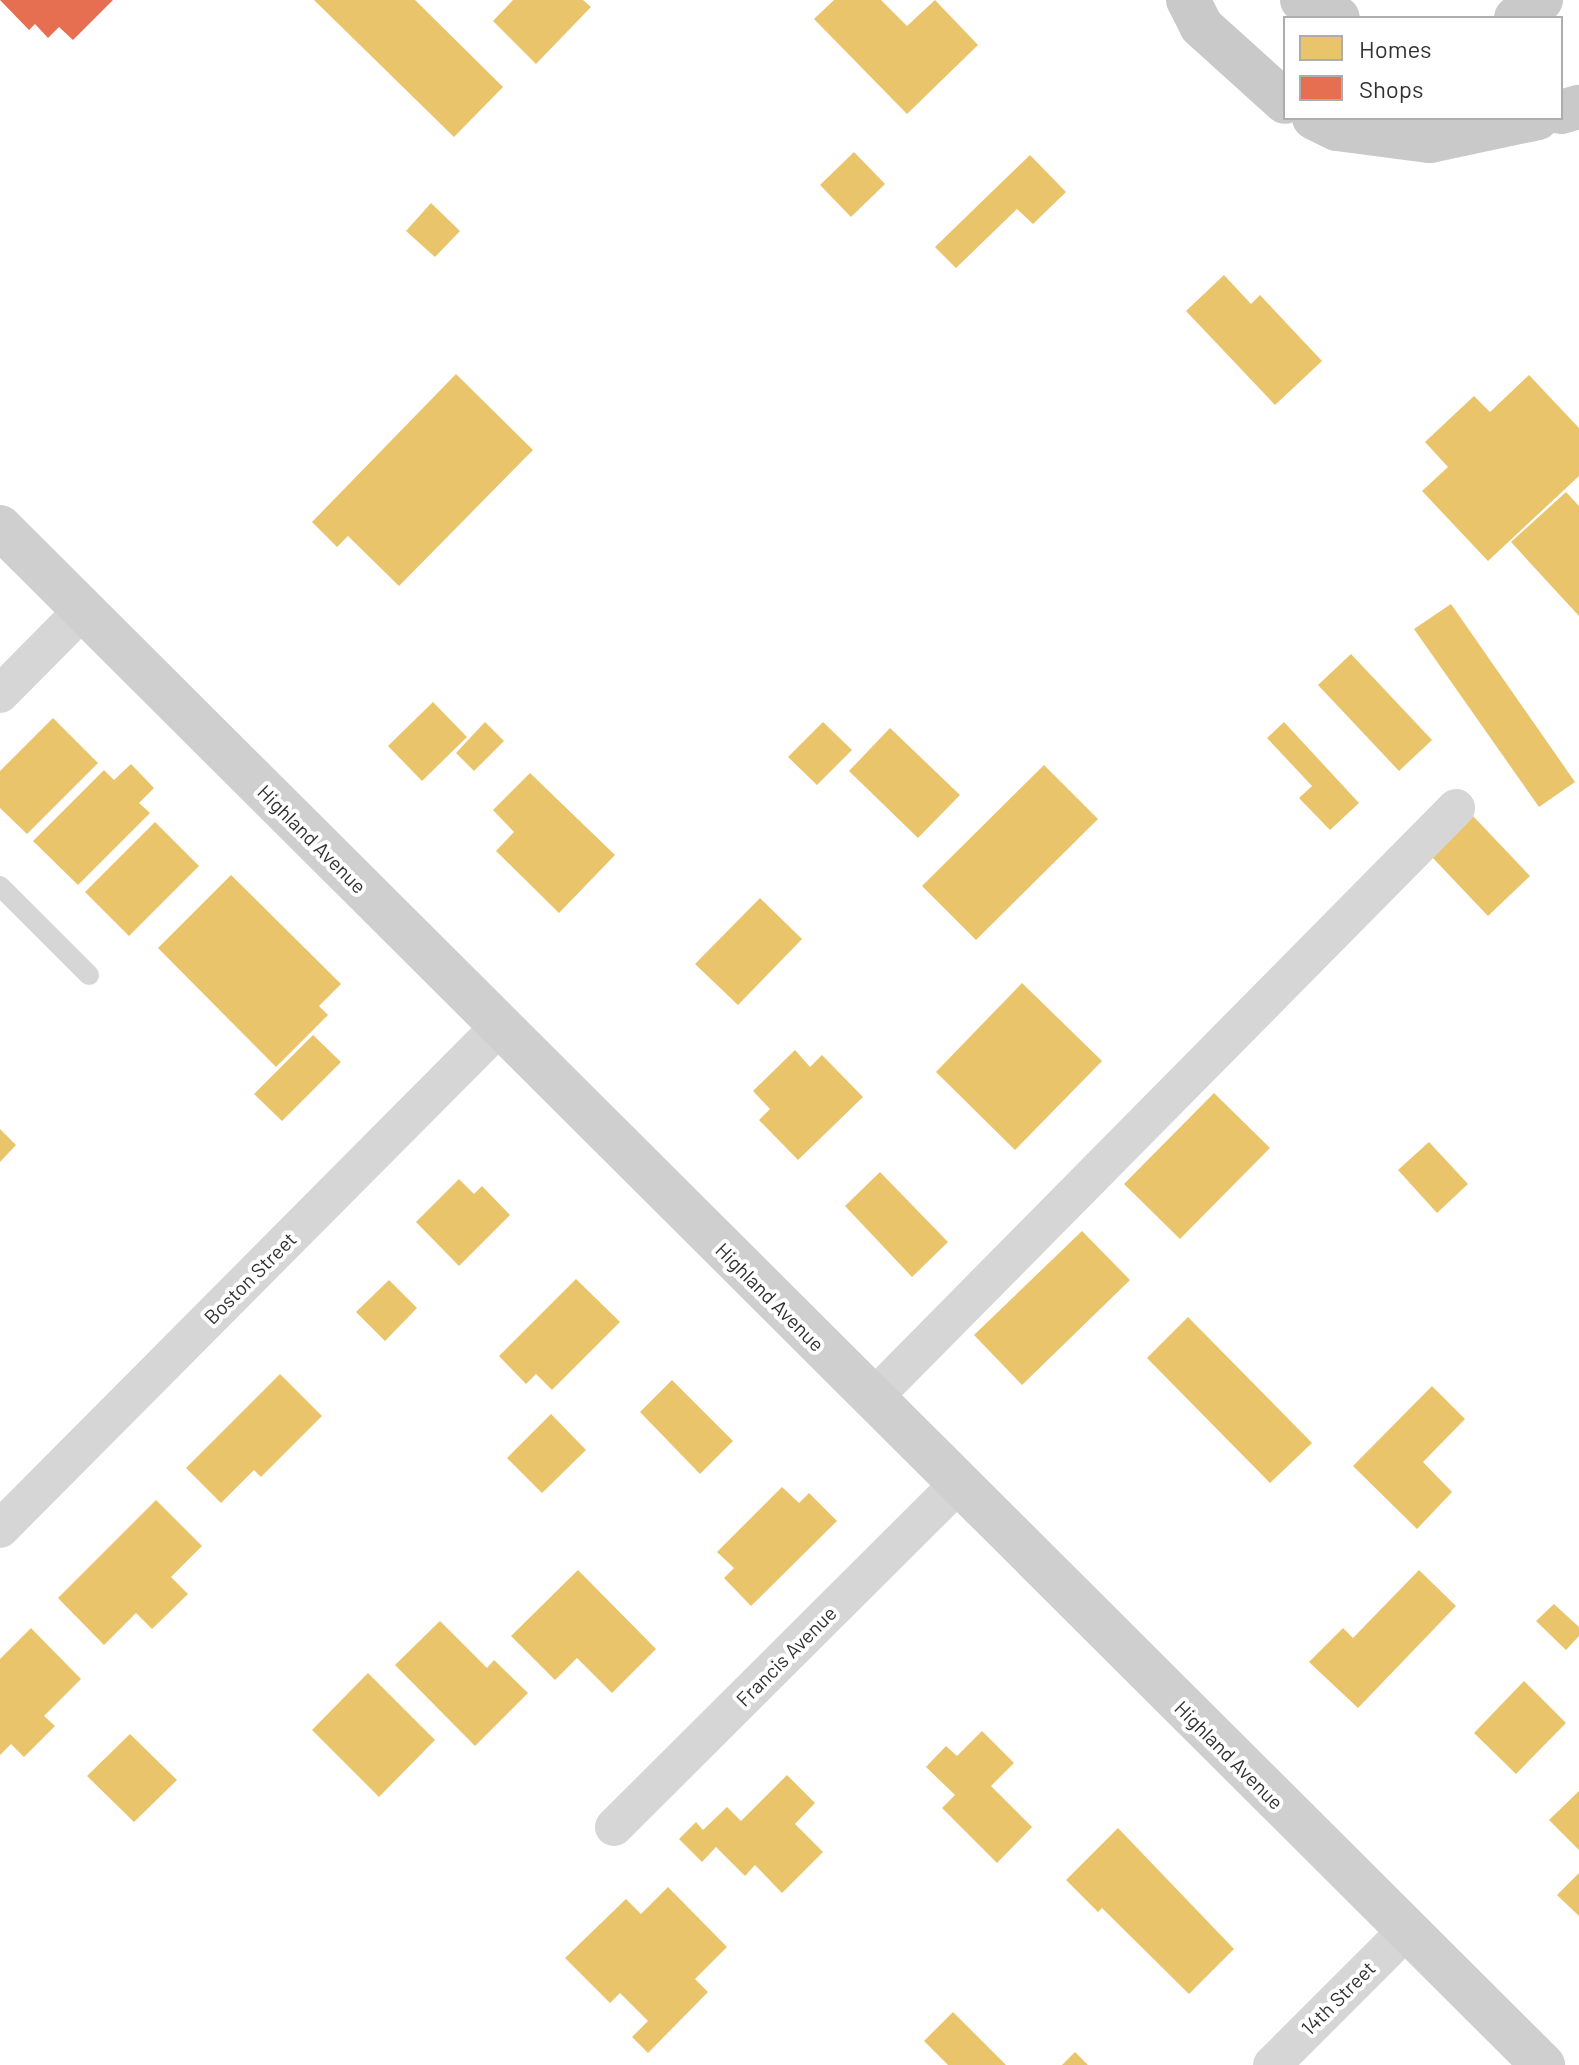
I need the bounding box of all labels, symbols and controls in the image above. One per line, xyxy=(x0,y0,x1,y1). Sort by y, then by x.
legend xyxy=(1283,16,1563,120)
text: Homes xyxy=(1359,34,1432,63)
text: Shops xyxy=(1359,74,1424,103)
street label: Highland Avenue xyxy=(253,780,371,898)
street label: Boston Street xyxy=(199,1227,301,1329)
street label: Highland Avenue xyxy=(711,1238,829,1356)
street label: Francis Avenue xyxy=(731,1601,841,1711)
street label: Highland Avenue xyxy=(1170,1696,1288,1814)
street label: 14th Street xyxy=(1296,1956,1380,2040)

